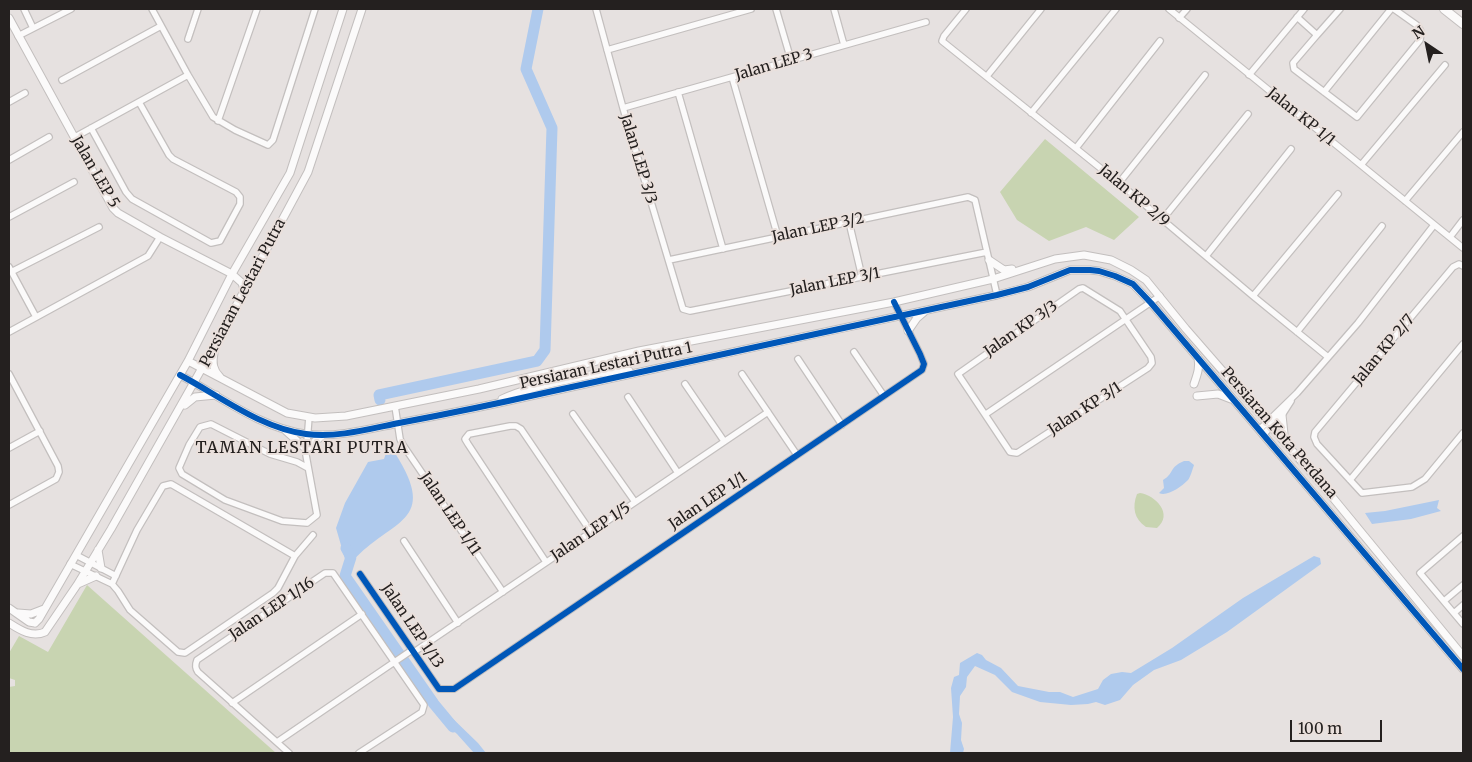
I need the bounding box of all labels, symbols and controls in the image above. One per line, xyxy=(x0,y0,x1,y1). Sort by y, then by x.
north arrow xyxy=(1402,20,1452,70)
text: N xyxy=(1409,22,1428,43)
street label: Jalan LEP 3 xyxy=(733,45,815,85)
street label: Jalan KP 1/1 xyxy=(1263,84,1339,150)
street label: Jalan LEP 3/3 xyxy=(616,112,660,206)
street label: Jalan LEP 5 xyxy=(67,133,123,211)
street label: Jalan KP 2/9 xyxy=(1095,161,1173,231)
street label: Jalan LEP 3/2 xyxy=(770,209,866,247)
street label: Persiaran Lestari Putra xyxy=(196,216,290,370)
street label: Jalan LEP 3/1 xyxy=(788,264,882,300)
street label: Jalan KP 3/3 xyxy=(981,297,1061,361)
street label: Jalan KP 2/7 xyxy=(1349,311,1419,389)
street label: Persiaran Lestari Putra 1 xyxy=(518,339,694,393)
street label: Persiaran Kota Perdana xyxy=(1217,364,1341,502)
street label: Jalan KP 3/1 xyxy=(1045,379,1125,439)
district label: TAMAN LESTARI PUTRA xyxy=(193,438,411,458)
street label: Jalan LEP 1/1 xyxy=(666,468,750,534)
street label: Jalan LEP 1/11 xyxy=(416,469,484,559)
street label: Jalan LEP 1/5 xyxy=(548,499,634,565)
street label: Jalan LEP 1/16 xyxy=(226,574,318,644)
street label: Jalan LEP 1/13 xyxy=(377,580,447,672)
scale bar xyxy=(1292,710,1384,742)
text: 100 m xyxy=(1298,719,1342,738)

